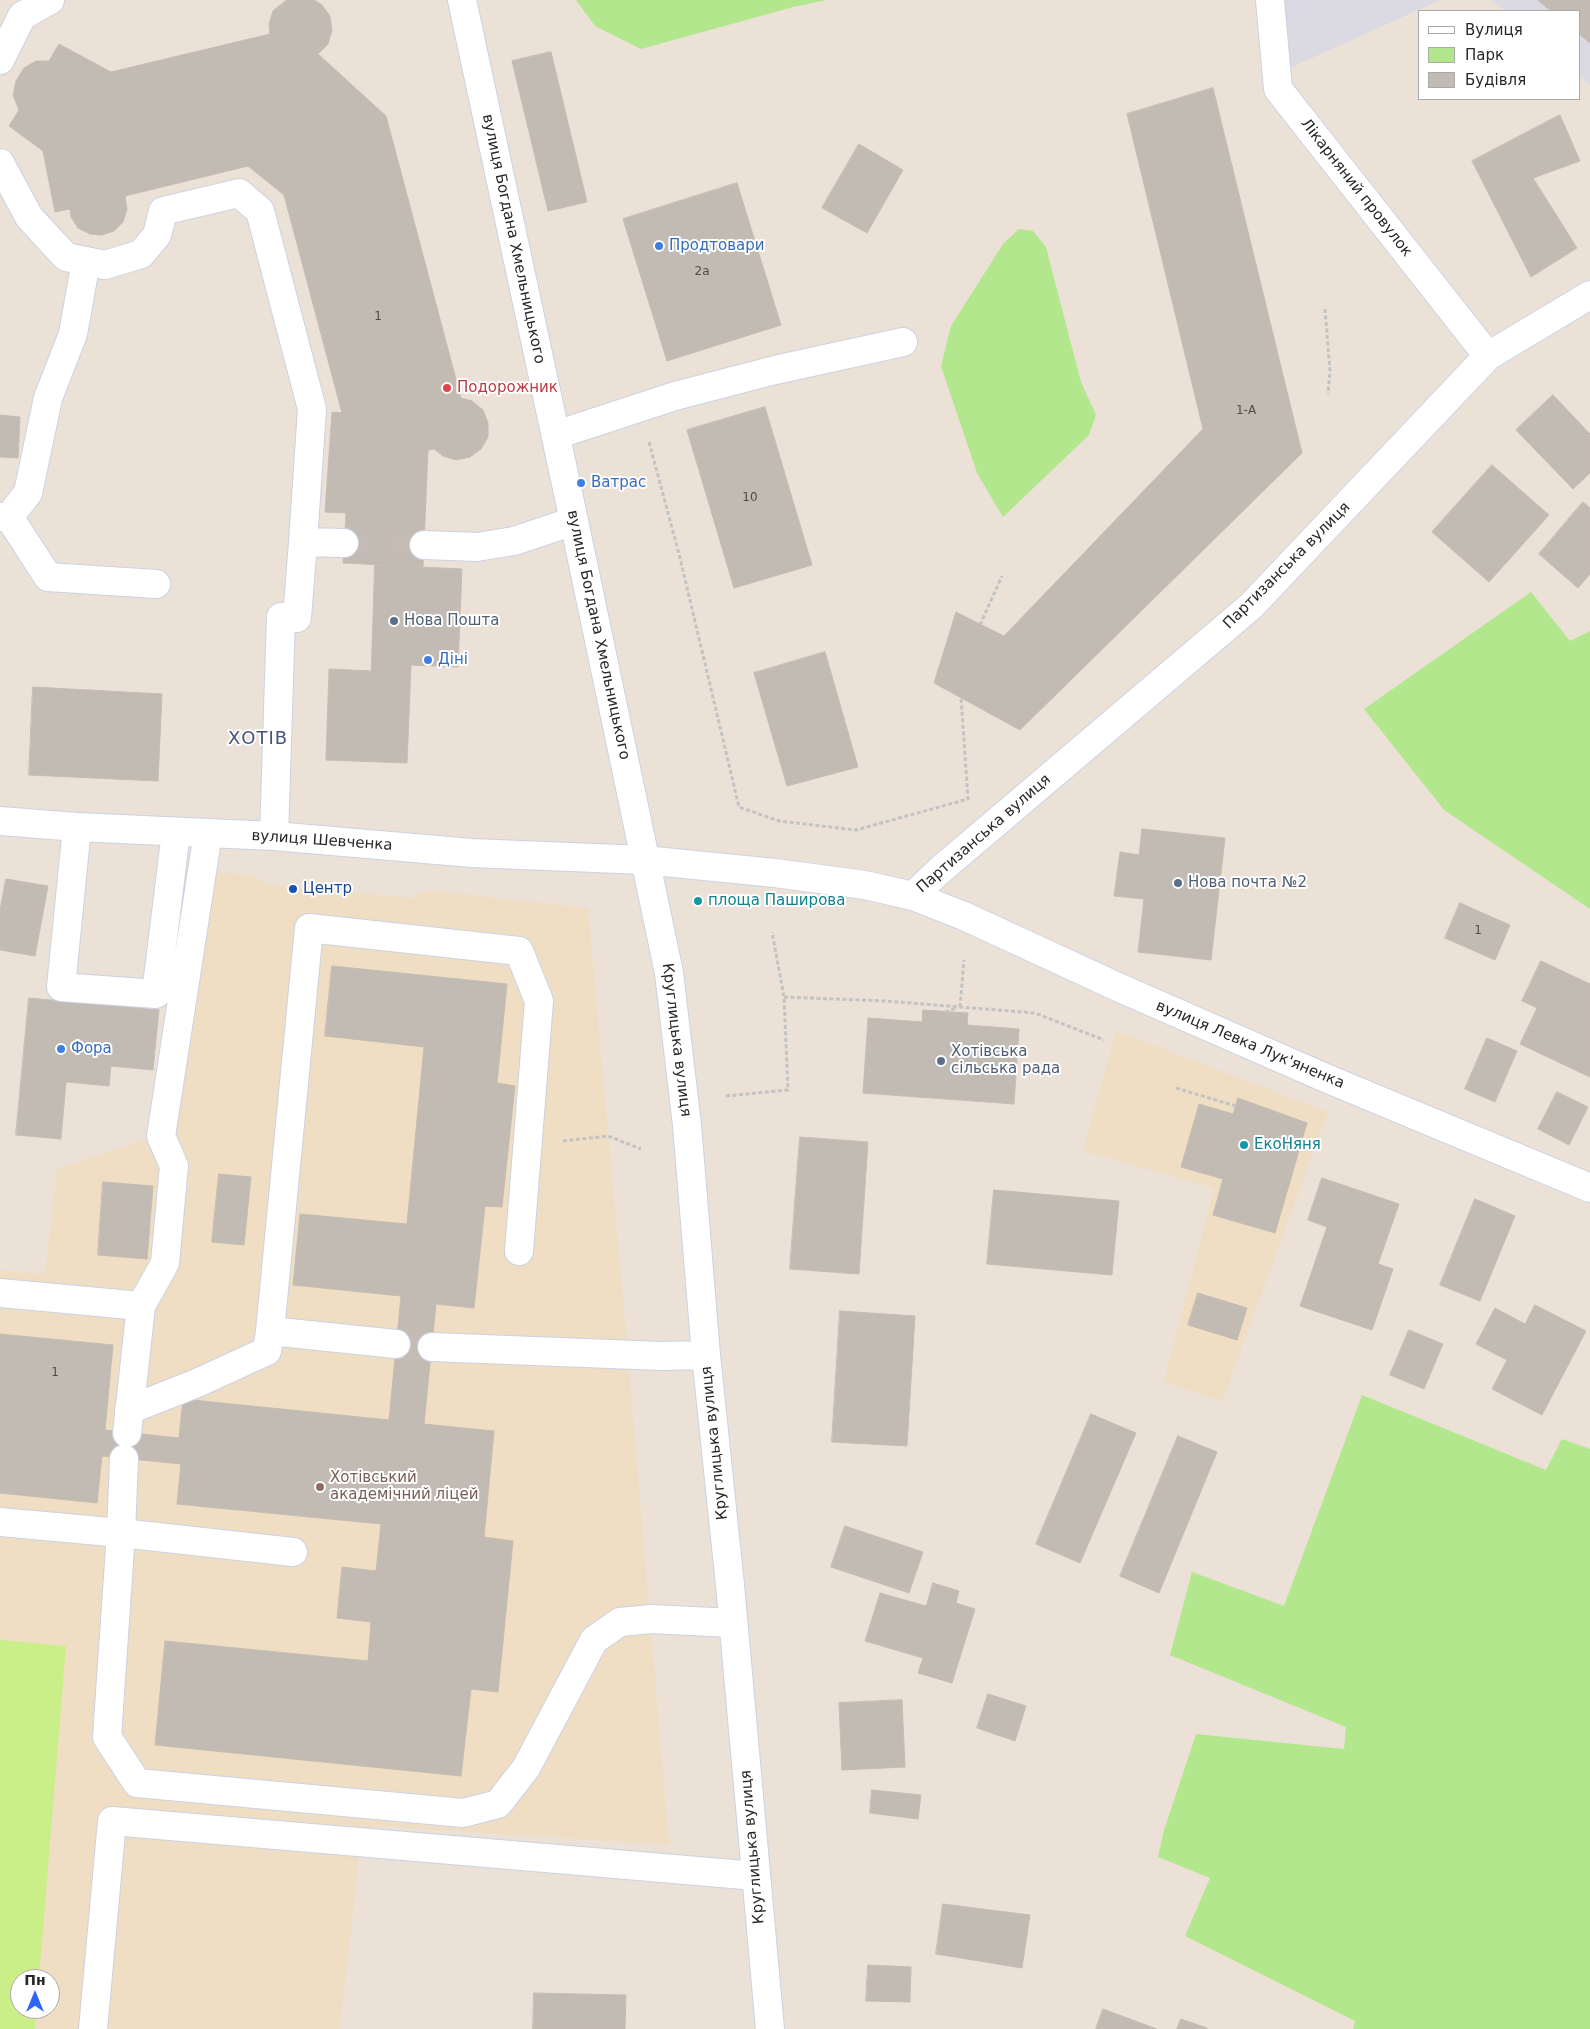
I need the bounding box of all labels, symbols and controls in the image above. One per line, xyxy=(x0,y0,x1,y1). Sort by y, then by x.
legend xyxy=(1418,10,1580,100)
text: Вулиця xyxy=(1465,21,1523,39)
text: Парк xyxy=(1465,46,1504,64)
text: Будівля xyxy=(1465,71,1526,89)
street label: вулиця Богдана Хмельницького xyxy=(478,112,548,366)
street label: Лікарняний провулок xyxy=(1297,115,1415,261)
place label: Продтовари xyxy=(669,237,765,255)
marker: Продтовари xyxy=(653,240,665,252)
house number: 2а xyxy=(695,265,709,279)
house number: 1 xyxy=(374,310,382,324)
place label: Подорожник xyxy=(457,379,558,397)
marker: Подорожник xyxy=(441,382,453,394)
house number: 1-А xyxy=(1236,404,1256,418)
place label: Ватрас xyxy=(591,474,646,492)
marker: Ватрас xyxy=(575,477,587,489)
house number: 10 xyxy=(742,491,758,505)
street label: Партизанська вулиця xyxy=(1220,499,1354,633)
street label: вулиця Богдана Хмельницького xyxy=(563,508,633,762)
place label: Нова Пошта xyxy=(404,612,499,630)
marker: Нова Пошта xyxy=(388,615,400,627)
place label: Діні xyxy=(438,651,468,669)
marker: Діні xyxy=(422,654,434,666)
district label: ХОТІВ xyxy=(227,728,289,750)
street label: Партизанська вулиця xyxy=(913,771,1055,897)
street label: вулиця Шевченка xyxy=(251,827,393,855)
place label: Нова почта №2 xyxy=(1188,874,1307,892)
marker: Нова почта №2 xyxy=(1172,877,1184,889)
place label: Центр xyxy=(303,880,352,898)
marker: Центр xyxy=(287,883,299,895)
place label: площа Паширова xyxy=(708,892,845,910)
marker: площа Паширова xyxy=(692,895,704,907)
house number: 1 xyxy=(1474,924,1482,938)
street label: Круглицька вулиця xyxy=(658,962,694,1118)
street label: вулиця Левка Лук'яненка xyxy=(1153,997,1347,1093)
place label: Фора xyxy=(71,1040,112,1058)
marker: Фора xyxy=(55,1043,67,1055)
place label: Хотівська сільська рада xyxy=(951,1043,1060,1078)
marker: Хотівська сільська рада xyxy=(935,1055,947,1067)
place label: ЕкоНяня xyxy=(1254,1136,1321,1154)
marker: ЕкоНяня xyxy=(1238,1139,1250,1151)
street label: Круглицька вулиця xyxy=(698,1365,732,1521)
house number: 1 xyxy=(51,1366,59,1380)
place label: Хотівський академічний ліцей xyxy=(330,1469,478,1504)
marker: Хотівський академічний ліцей xyxy=(314,1481,326,1493)
street label: Круглицька вулиця xyxy=(737,1769,769,1925)
north arrow xyxy=(10,1969,60,2019)
text: Пн xyxy=(24,1972,46,1988)

